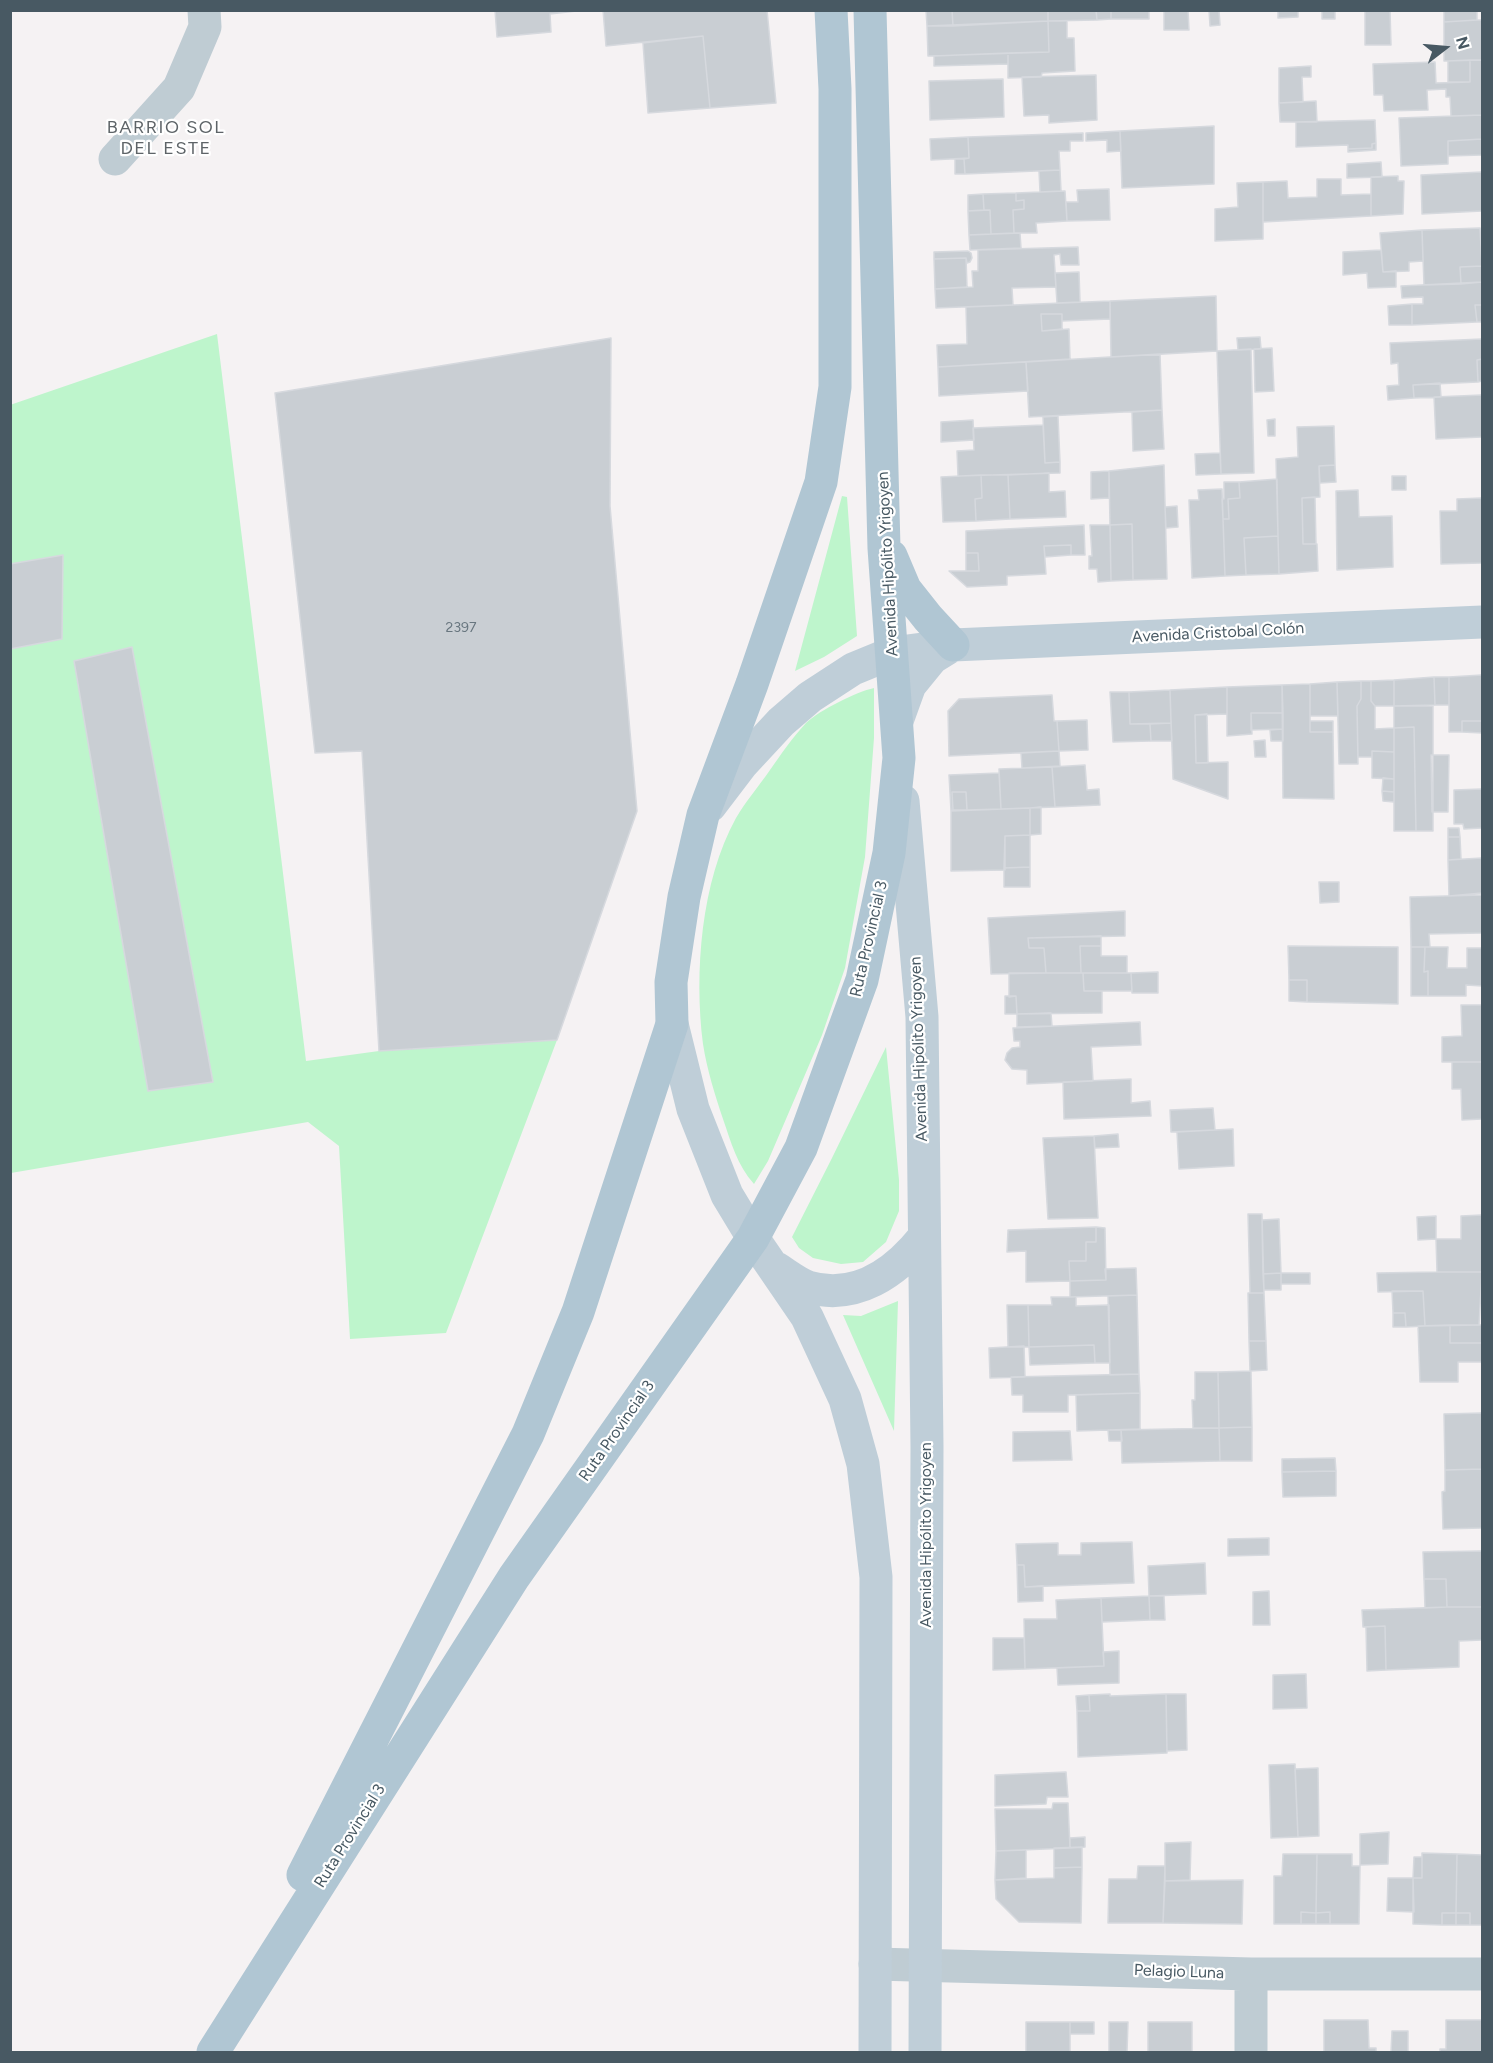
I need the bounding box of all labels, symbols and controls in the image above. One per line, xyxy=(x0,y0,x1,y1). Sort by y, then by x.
north arrow xyxy=(1415,18,1475,78)
text: N xyxy=(1452,34,1474,51)
district label: BARRIO SOL DEL ESTE xyxy=(107,117,225,160)
street label: Avenida Hipólito Yrigoyen xyxy=(874,471,902,657)
street label: Avenida Cristobal Colón xyxy=(1131,619,1305,647)
house number: 2397 xyxy=(446,620,476,636)
street label: Ruta Provincial 3 xyxy=(846,879,892,999)
street label: Avenida Hipólito Yrigoyen xyxy=(906,956,932,1142)
street label: Ruta Provincial 3 xyxy=(575,1377,659,1485)
street label: Avenida Hipólito Yrigoyen xyxy=(916,1442,936,1628)
street label: Ruta Provincial 3 xyxy=(310,1781,390,1891)
street label: Pelagio Luna xyxy=(1134,1961,1224,1983)

